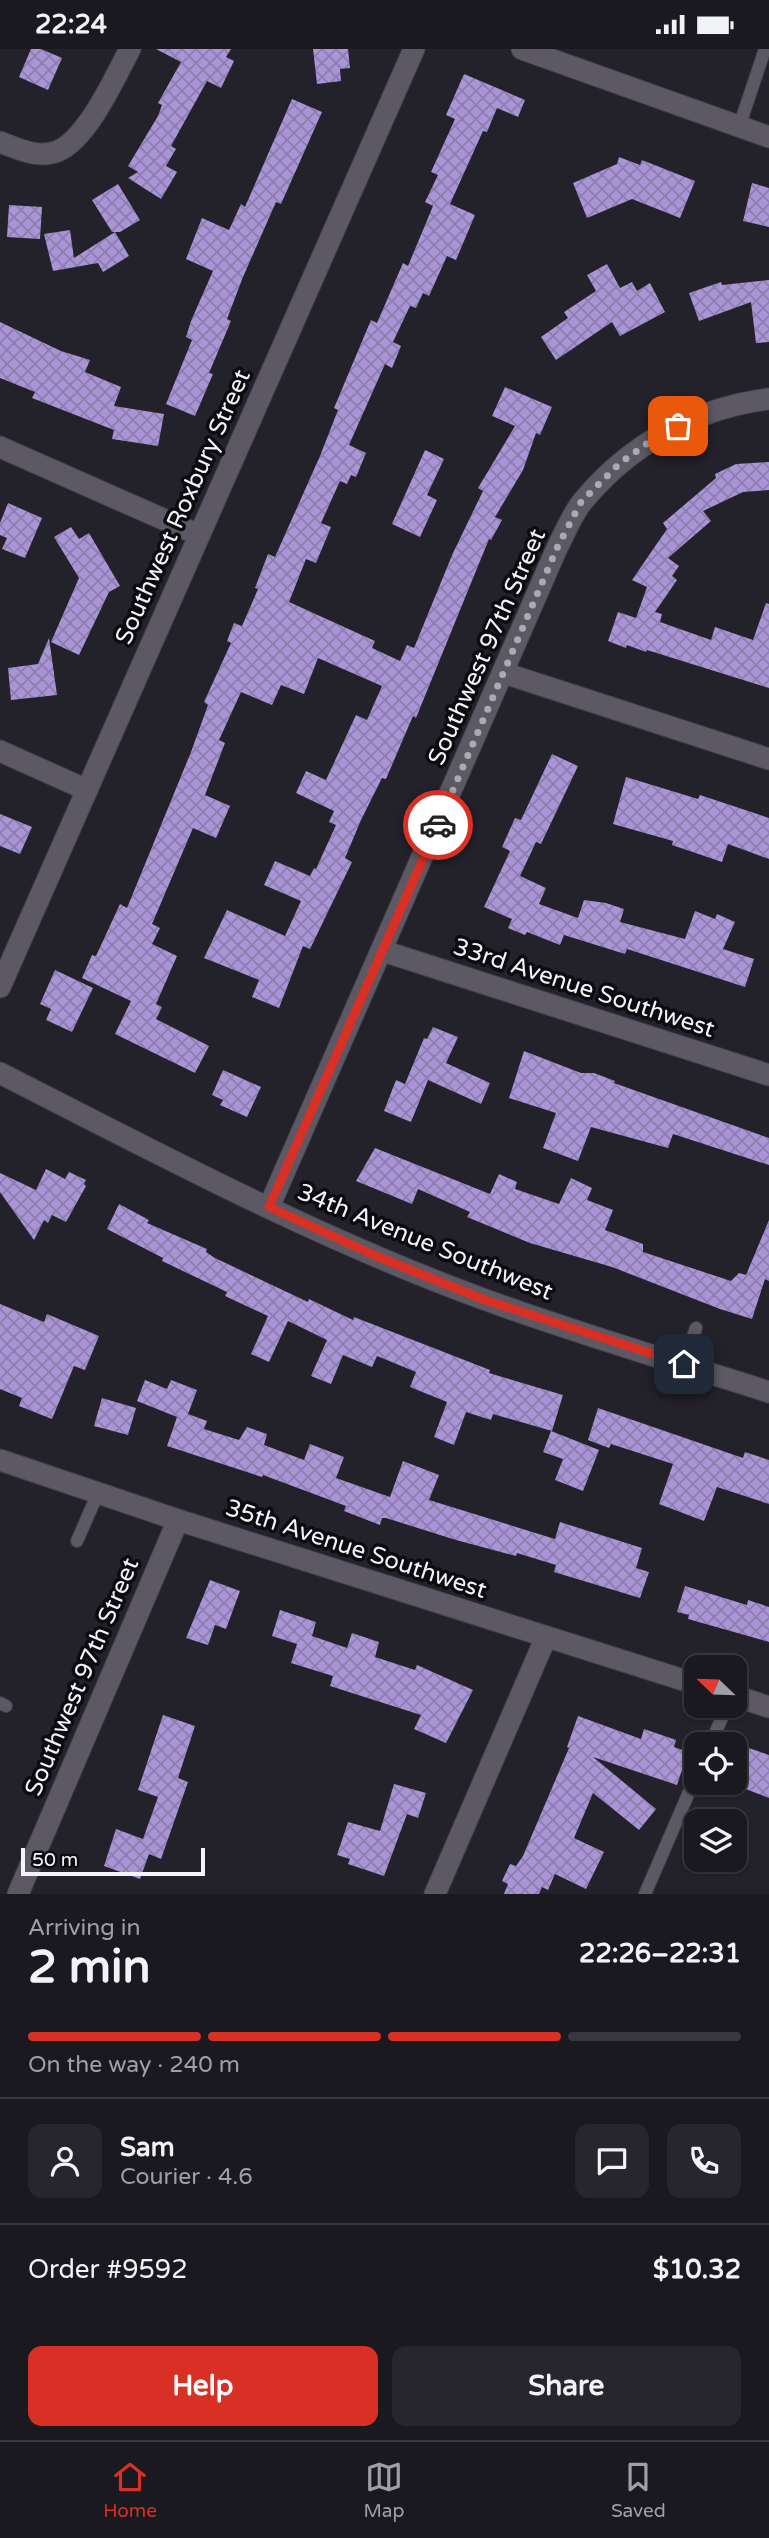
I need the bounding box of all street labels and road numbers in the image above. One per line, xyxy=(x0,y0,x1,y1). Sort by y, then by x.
street label: Southwest Roxbury Street xyxy=(109,365,257,649)
street label: Southwest 97th Street xyxy=(422,524,552,770)
street label: 33rd Avenue Southwest xyxy=(450,932,718,1044)
street label: 34th Avenue Southwest xyxy=(293,1177,557,1307)
street label: 35th Avenue Southwest xyxy=(222,1493,490,1605)
street label: Southwest 97th Street xyxy=(19,1554,145,1800)

